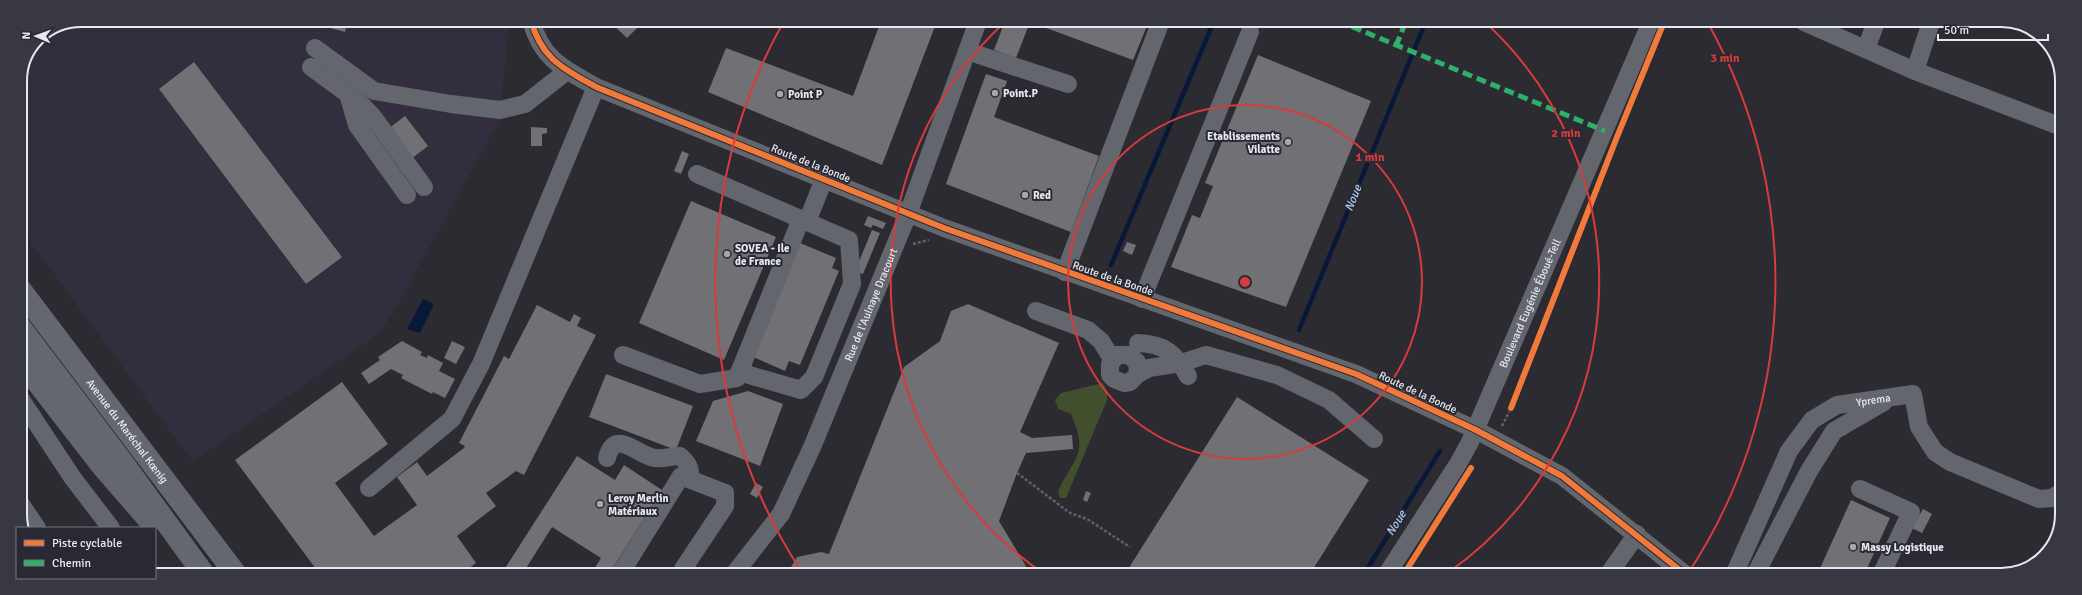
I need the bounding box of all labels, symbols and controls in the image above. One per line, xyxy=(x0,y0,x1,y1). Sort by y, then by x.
north arrow xyxy=(16,16,56,56)
scale bar xyxy=(1938,16,2048,42)
text: 50 m xyxy=(1944,23,1969,38)
text: N xyxy=(20,32,33,40)
text: 3 min xyxy=(1711,51,1740,66)
place label: Point.P xyxy=(1003,87,1039,100)
place label: Point P xyxy=(788,88,823,101)
marker: Point.P xyxy=(990,88,1000,98)
marker: Point P xyxy=(775,89,785,99)
text: 2 min xyxy=(1552,126,1581,141)
place label: Etablissements Vilatte xyxy=(1207,130,1281,156)
marker: Etablissements Vilatte xyxy=(1283,137,1293,147)
street label: Route de la Bonde xyxy=(769,142,852,185)
text: 1 min xyxy=(1356,150,1385,165)
water label: Noue xyxy=(1341,182,1366,213)
place label: Red xyxy=(1033,189,1051,202)
marker: Red xyxy=(1020,190,1030,200)
street label: Boulevard Eugénie Éboué-Tell xyxy=(1497,237,1564,370)
place label: SOVEA - Ile de France xyxy=(735,242,790,268)
street label: Rue de l'Aulnaye Dracourt xyxy=(842,246,900,363)
marker: SOVEA - Ile de France xyxy=(722,249,732,259)
street label: Route de la Bonde xyxy=(1071,259,1155,298)
centre of rings xyxy=(1238,275,1252,289)
street label: Route de la Bonde xyxy=(1377,369,1459,416)
street label: Avenue du Maréchal Kœnig xyxy=(83,376,171,486)
street label: Yprema xyxy=(1855,391,1892,409)
place label: Leroy Merlin Matériaux xyxy=(608,492,668,518)
marker: Leroy Merlin Matériaux xyxy=(595,499,605,509)
water label: Noue xyxy=(1383,507,1410,539)
legend xyxy=(16,527,156,579)
text: Piste cyclable xyxy=(52,536,122,551)
place label: Massy Logistique xyxy=(1861,541,1944,554)
marker: Massy Logistique xyxy=(1848,542,1858,552)
text: Chemin xyxy=(52,556,91,571)

